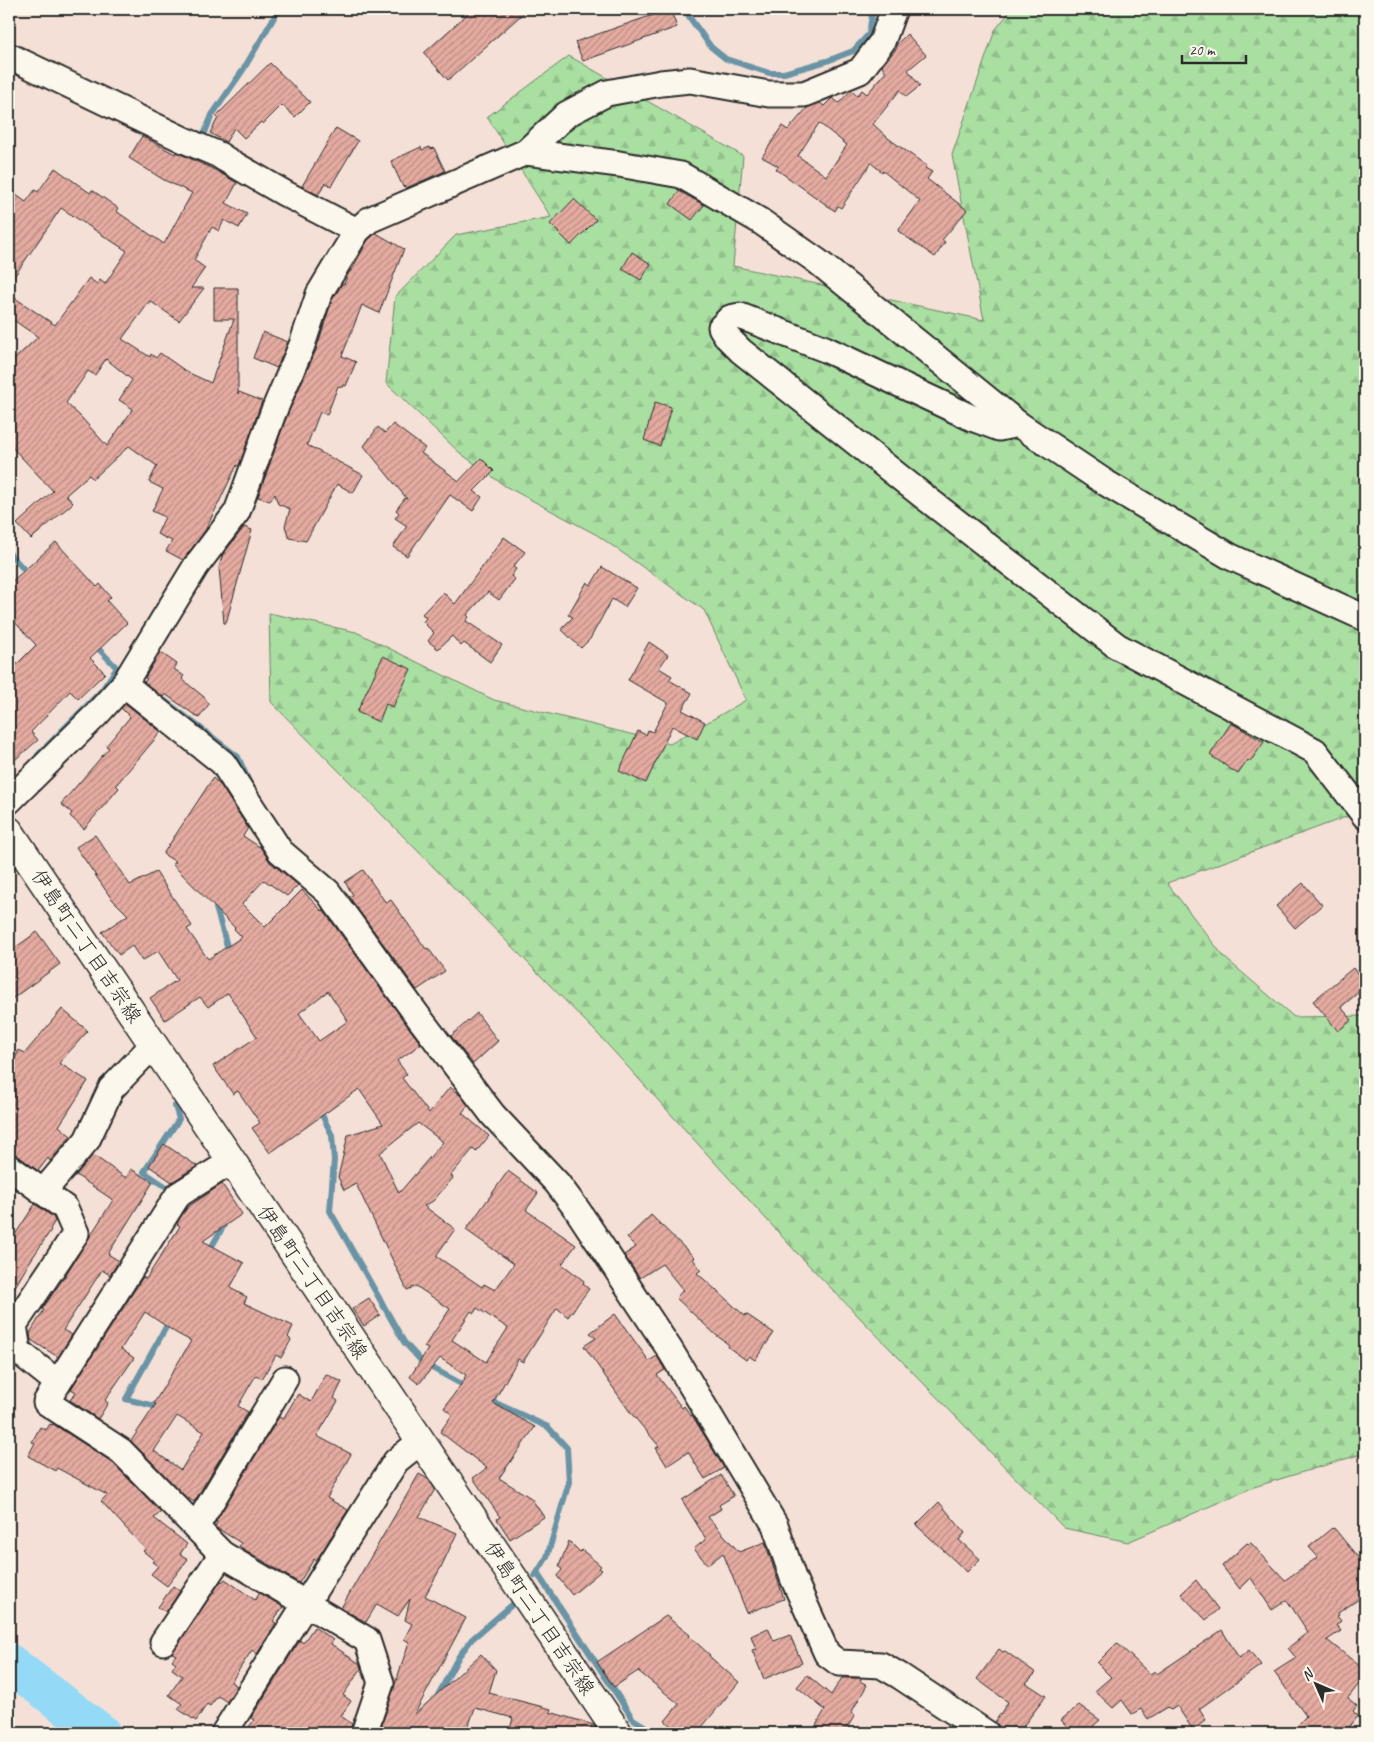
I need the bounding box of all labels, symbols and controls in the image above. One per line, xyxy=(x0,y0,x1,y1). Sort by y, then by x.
scale bar xyxy=(1182,32,1245,64)
text: 20 m xyxy=(1189,41,1216,60)
street label: 伊島町二丁目吉宗線 xyxy=(26,865,147,1028)
street label: 伊島町二丁目吉宗線 xyxy=(252,1201,373,1364)
street label: 伊島町二丁目吉宗線 xyxy=(479,1537,600,1700)
north arrow xyxy=(1292,1660,1342,1710)
text: N xyxy=(1298,1664,1318,1684)

